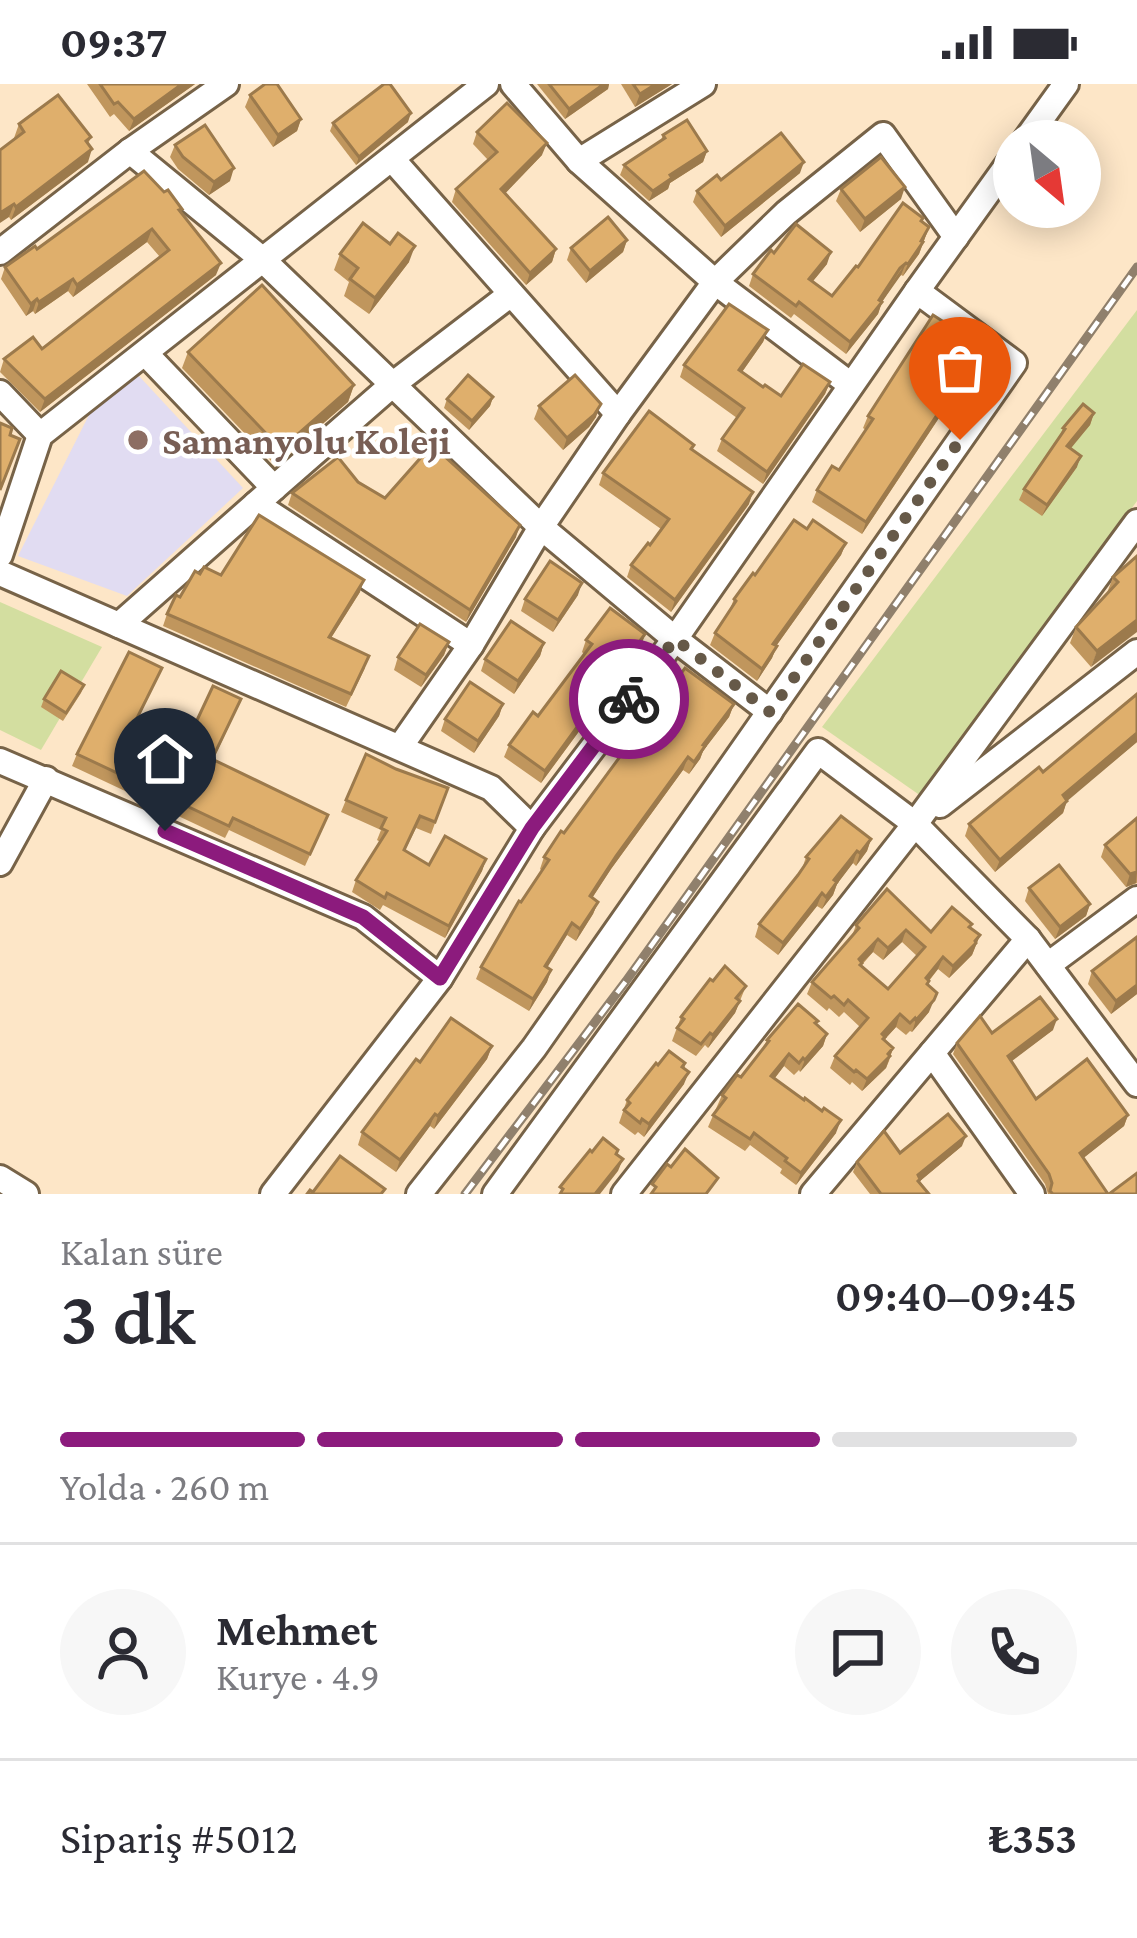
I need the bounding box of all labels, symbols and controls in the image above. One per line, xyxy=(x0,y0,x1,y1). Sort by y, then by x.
text: 09:37 xyxy=(60,17,168,67)
north arrow xyxy=(993,120,1101,228)
map controls xyxy=(993,120,1101,228)
pin xyxy=(909,317,1011,440)
icon: bag xyxy=(927,335,993,401)
place label: Samanyolu Koleji xyxy=(162,419,451,463)
marker: Samanyolu Koleji xyxy=(125,427,151,453)
courier xyxy=(569,639,689,759)
icon: bike xyxy=(596,666,662,732)
pin xyxy=(114,708,216,831)
icon: home xyxy=(132,726,198,792)
text: Kalan süre xyxy=(60,1230,223,1273)
text: 09:40–09:45 xyxy=(835,1271,1077,1321)
text: 3 dk xyxy=(60,1274,195,1361)
text: Yolda · 260 m xyxy=(60,1465,269,1508)
button: person xyxy=(60,1589,186,1715)
button: chat xyxy=(795,1589,921,1715)
button: phone xyxy=(951,1589,1077,1715)
text: Mehmet xyxy=(216,1605,377,1655)
text: Kurye · 4.9 xyxy=(216,1655,380,1698)
text: Sipariş #5012 xyxy=(60,1813,297,1863)
text: ₺353 xyxy=(989,1813,1077,1863)

